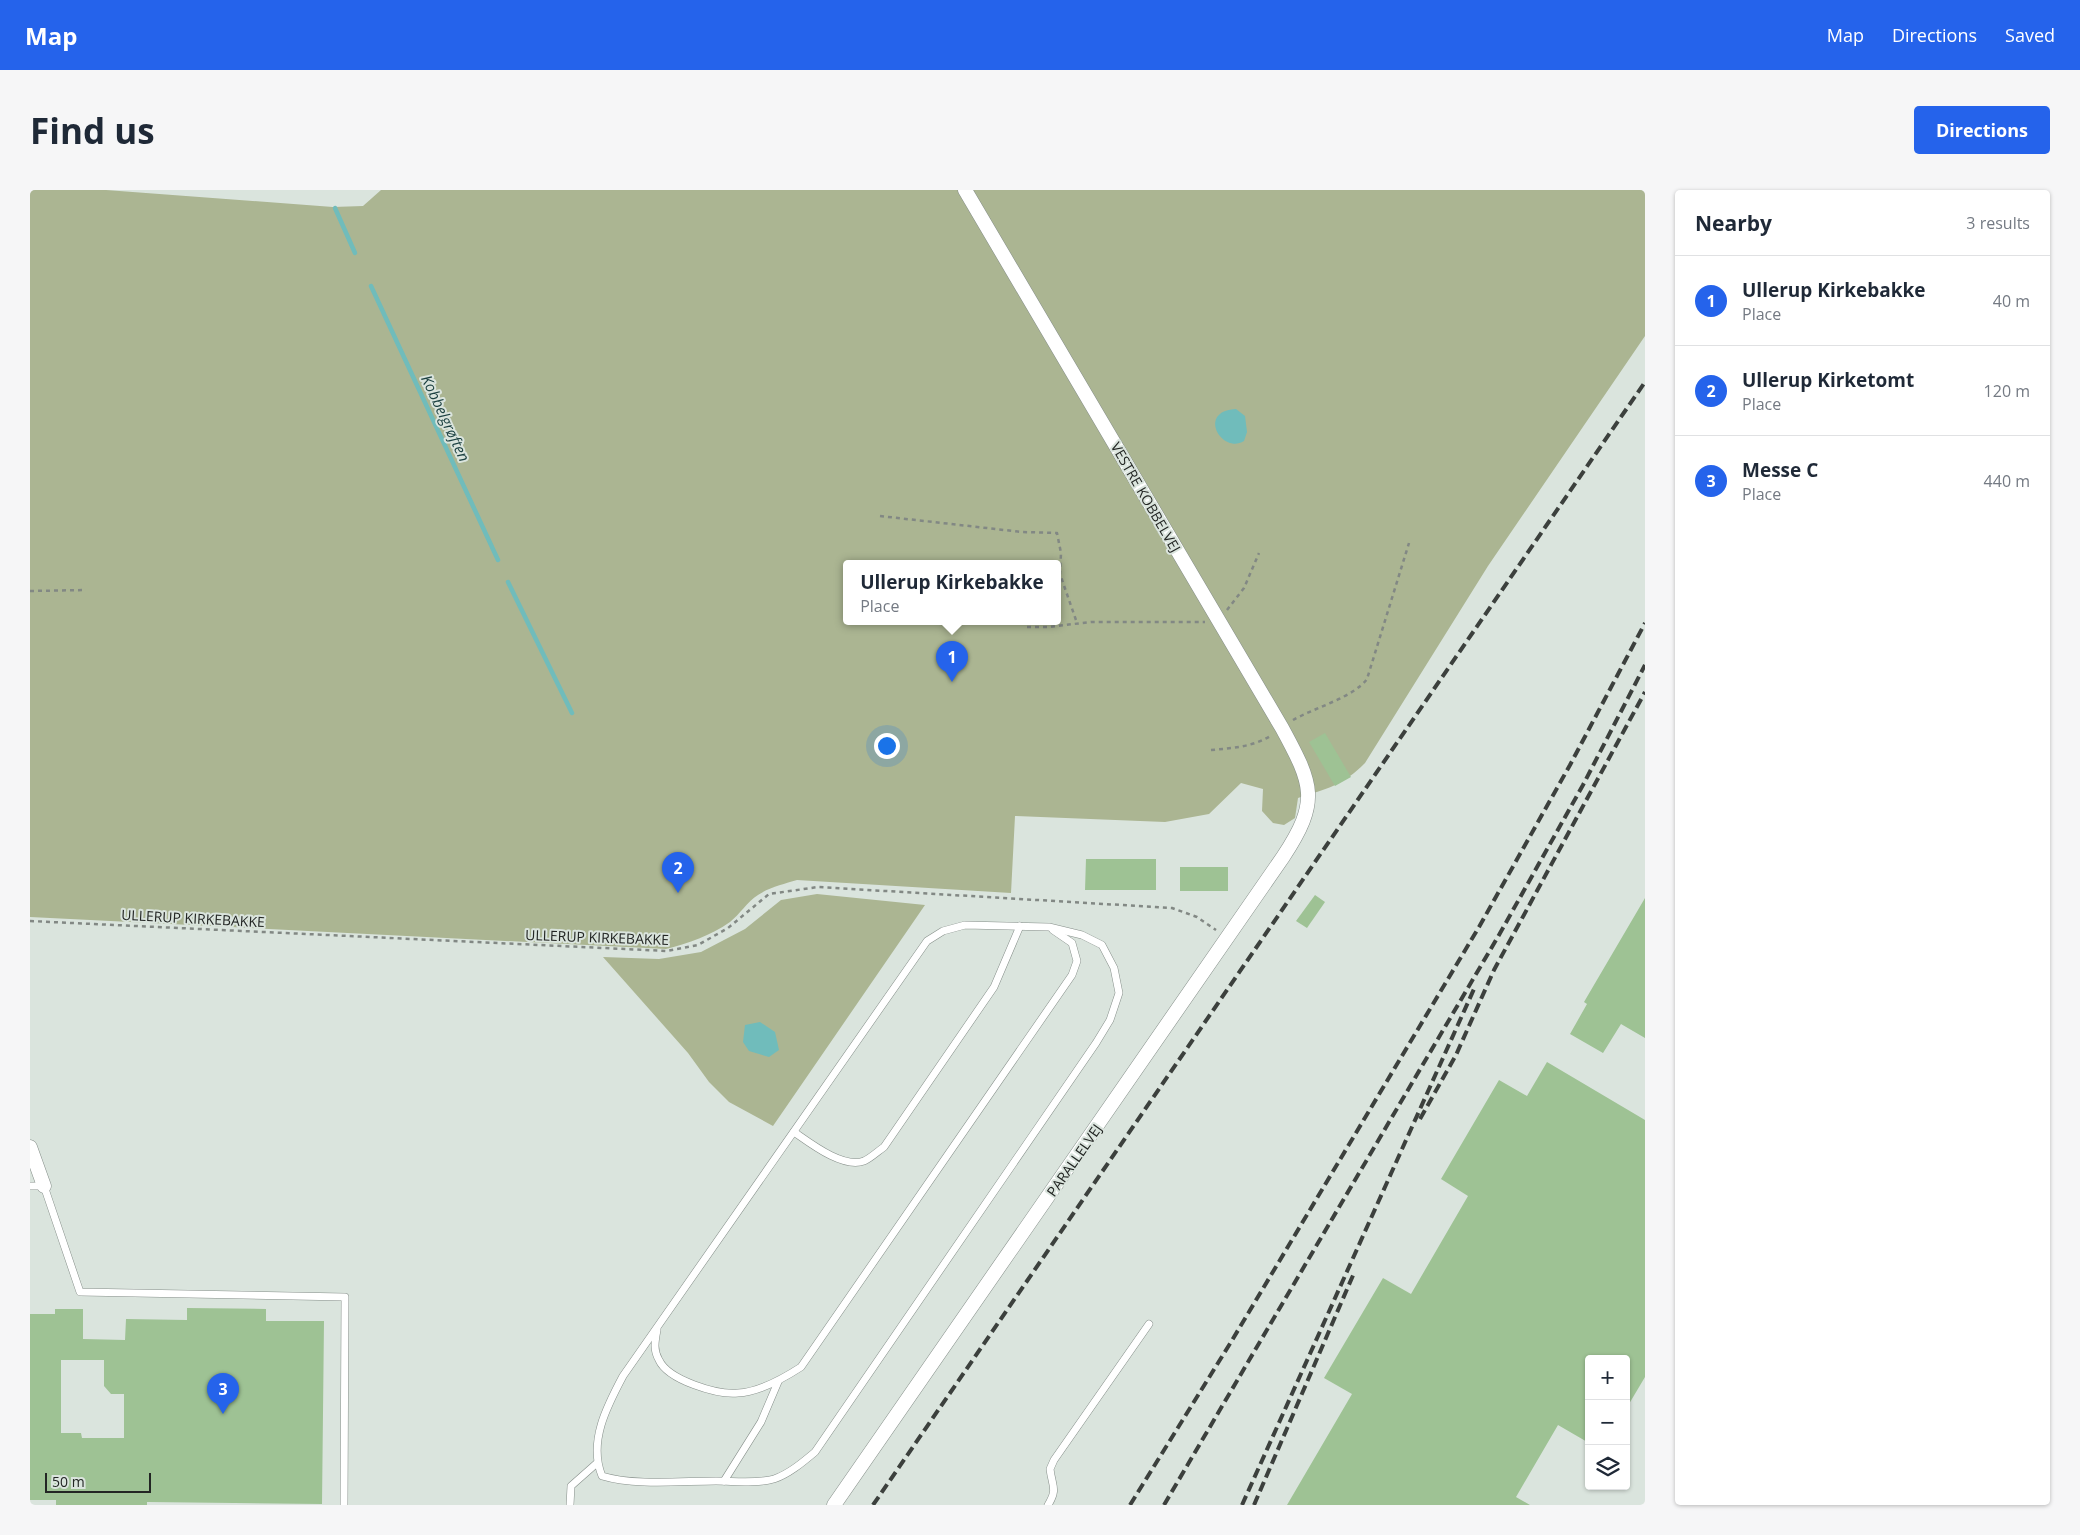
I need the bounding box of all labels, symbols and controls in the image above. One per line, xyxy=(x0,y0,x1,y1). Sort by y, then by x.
text: Map xyxy=(25,19,77,52)
text: Map xyxy=(1827,23,1864,47)
text: Directions xyxy=(1892,23,1977,47)
text: Saved xyxy=(2005,23,2055,47)
button: Directions xyxy=(1914,106,2050,154)
text: Find us xyxy=(30,107,155,154)
text: Nearby xyxy=(1695,209,1772,237)
text: 3 results xyxy=(1966,212,2030,234)
text: Ullerup Kirkebakke xyxy=(1742,277,1926,303)
text: 1 xyxy=(1706,290,1716,312)
text: 40 m xyxy=(1993,290,2030,312)
text: Place xyxy=(1742,303,1781,325)
text: Ullerup Kirketomt xyxy=(1742,367,1914,393)
water label: Kobbelgrøften xyxy=(417,371,475,465)
text: 2 xyxy=(1706,380,1716,402)
text: 120 m xyxy=(1984,380,2030,402)
text: Place xyxy=(1742,393,1781,415)
street label: VESTRE KOBBELVEJ xyxy=(1107,439,1185,555)
text: Messe C xyxy=(1742,457,1818,483)
text: 3 xyxy=(1706,470,1716,492)
text: 440 m xyxy=(1984,470,2030,492)
text: Place xyxy=(1742,483,1781,505)
popup xyxy=(843,560,1061,625)
text: Ullerup Kirkebakke xyxy=(860,569,1044,595)
text: Place xyxy=(860,595,899,617)
pin: 1 xyxy=(936,641,968,682)
your location xyxy=(874,733,900,759)
pin: 2 xyxy=(662,852,694,893)
street label: ULLERUP KIRKEBAKKE xyxy=(121,905,265,931)
street label: ULLERUP KIRKEBAKKE xyxy=(525,925,669,949)
street label: PARALLELVEJ xyxy=(1042,1120,1106,1200)
map controls xyxy=(1585,1355,1630,1490)
button: + xyxy=(1585,1355,1630,1400)
pin: 3 xyxy=(207,1373,239,1414)
button: − xyxy=(1585,1400,1630,1445)
button: layers xyxy=(1585,1445,1630,1490)
scale bar xyxy=(45,1470,151,1493)
text: 50 m xyxy=(52,1472,85,1491)

